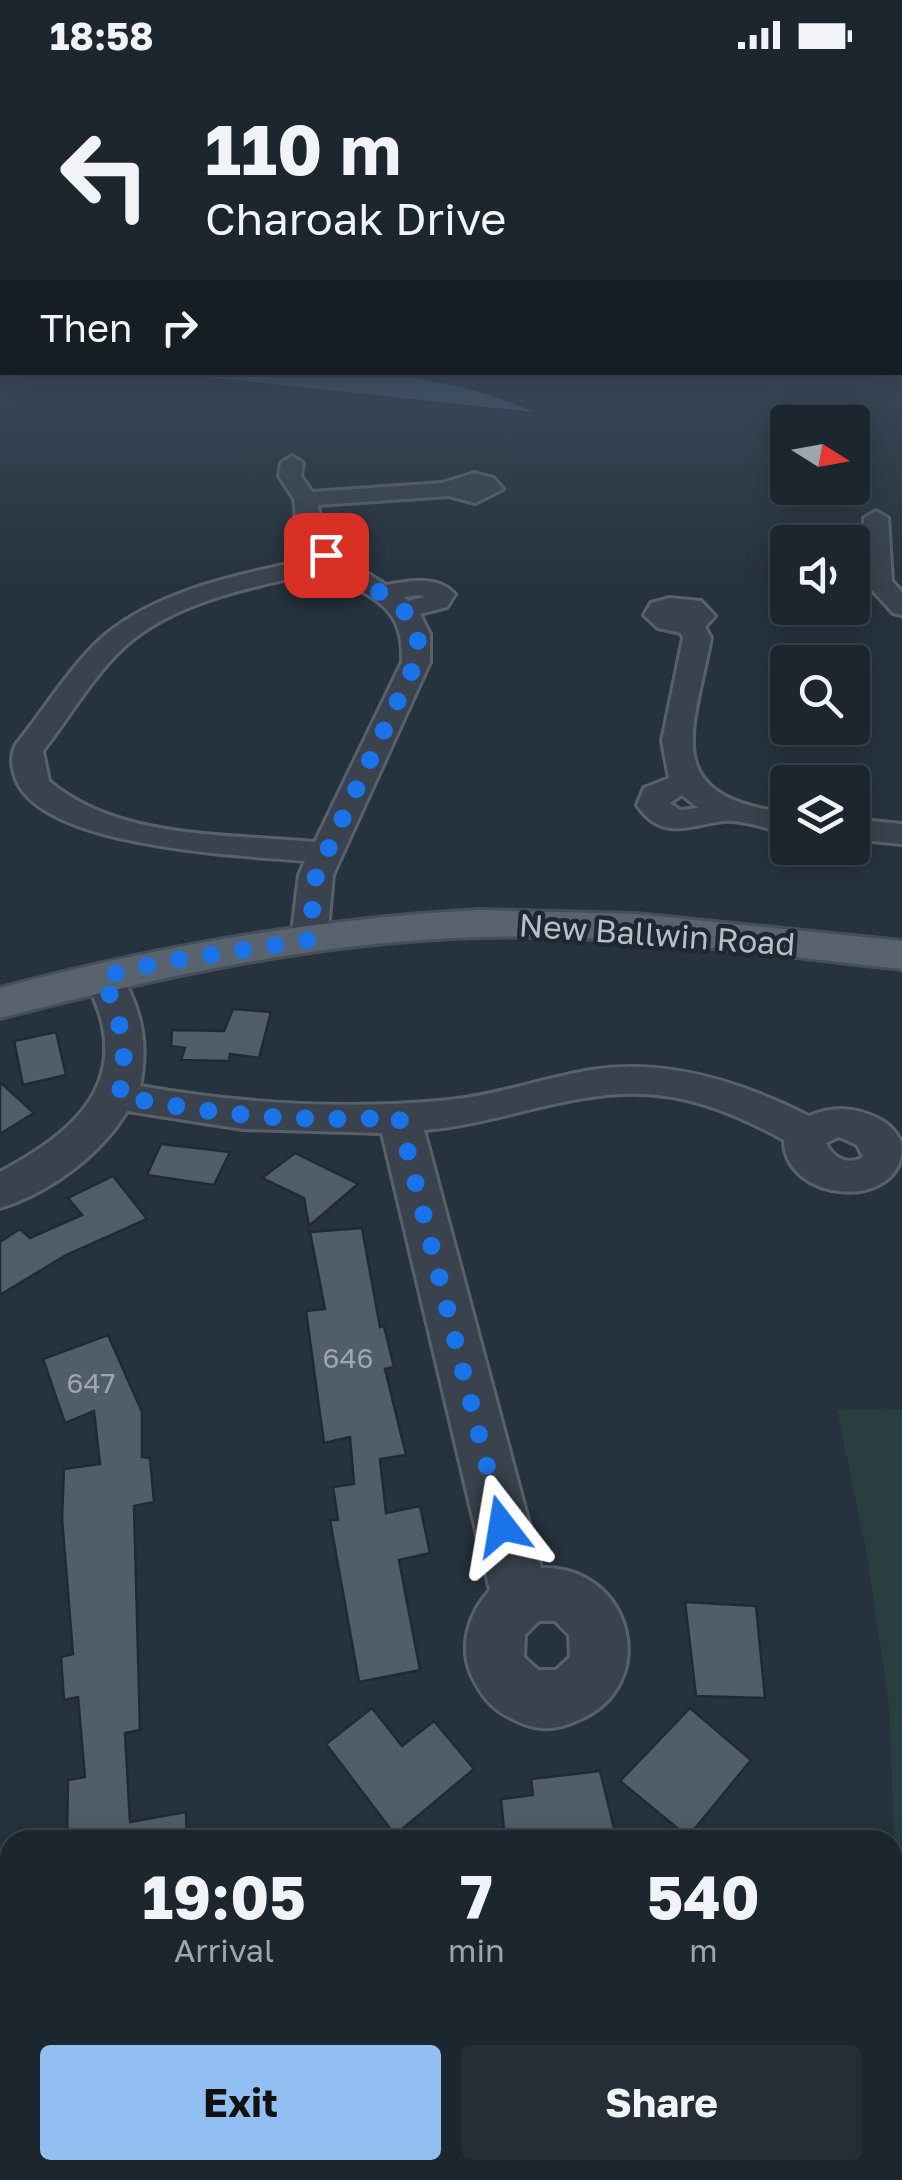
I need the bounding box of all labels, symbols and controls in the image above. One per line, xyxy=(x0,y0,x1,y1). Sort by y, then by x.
text: 18:58 xyxy=(50,13,154,58)
text: 110 m xyxy=(205,106,401,190)
icon: left xyxy=(40,110,170,240)
text: Charoak Drive xyxy=(205,191,506,245)
icon: right xyxy=(152,300,207,355)
text: Then xyxy=(40,305,132,350)
north arrow xyxy=(770,405,870,505)
map controls xyxy=(770,405,870,865)
pin xyxy=(284,513,369,598)
button: sound xyxy=(770,525,870,625)
icon: arrive xyxy=(299,528,354,583)
button: search xyxy=(770,645,870,745)
button: layers xyxy=(770,765,870,865)
street label: New Ballwin Road xyxy=(518,905,796,963)
house number: 646 xyxy=(323,1341,373,1374)
house number: 647 xyxy=(67,1366,115,1399)
position arrow xyxy=(450,1474,554,1578)
text: 19:05 xyxy=(142,1860,306,1932)
text: 7 xyxy=(460,1860,493,1932)
text: 540 xyxy=(647,1860,760,1932)
text: Arrival xyxy=(174,1931,274,1969)
text: min xyxy=(448,1931,505,1969)
text: m xyxy=(689,1931,717,1969)
button: Exit xyxy=(40,2045,441,2160)
button: Share xyxy=(461,2045,862,2160)

